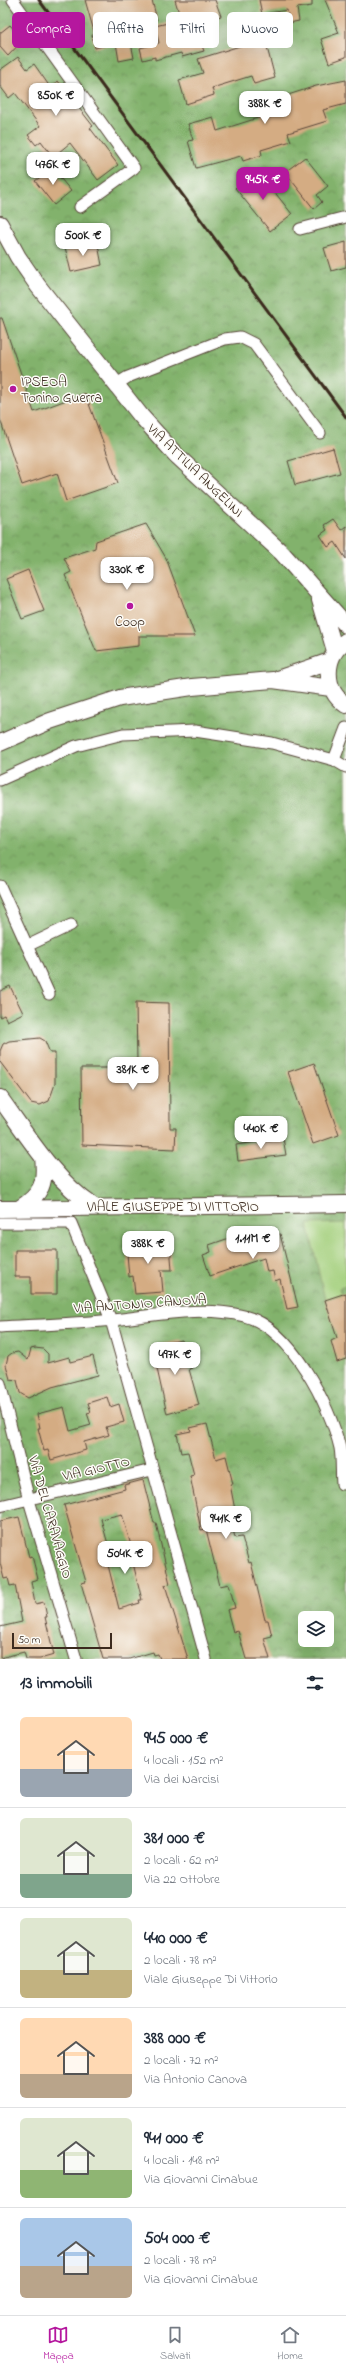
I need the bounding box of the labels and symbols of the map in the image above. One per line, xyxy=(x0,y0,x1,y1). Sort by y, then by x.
pin: 850K € xyxy=(23,83,89,117)
pin: 388K € xyxy=(232,91,298,125)
pin: 476K € xyxy=(20,152,86,186)
pin: 945K € xyxy=(230,167,296,201)
pin: 500K € xyxy=(50,223,116,257)
place label: IPSEOA Tonino Guerra xyxy=(21,372,102,409)
marker: IPSEOA Tonino Guerra xyxy=(8,384,18,394)
street label: VIA ATTILIA ANGELINI xyxy=(141,419,248,523)
pin: 330K € xyxy=(94,557,160,591)
marker: Coop xyxy=(125,601,135,611)
place label: Coop xyxy=(115,612,145,633)
pin: 381K € xyxy=(100,1057,166,1091)
pin: 440K € xyxy=(228,1116,294,1150)
street label: VIALE GIUSEPPE DI VITTORIO xyxy=(86,1197,259,1218)
pin: 1.11M € xyxy=(216,1226,290,1260)
pin: 388K € xyxy=(115,1231,181,1265)
street label: VIA ANTONIO CANOVA xyxy=(72,1289,207,1320)
pin: 497K € xyxy=(142,1342,208,1376)
street label: VIA GIOTTO xyxy=(60,1452,132,1488)
street label: VIA DEL CARAVAGGIO xyxy=(22,1453,77,1581)
pin: 941K € xyxy=(193,1506,259,1540)
pin: 504K € xyxy=(92,1541,158,1575)
scale bar xyxy=(12,1631,112,1650)

